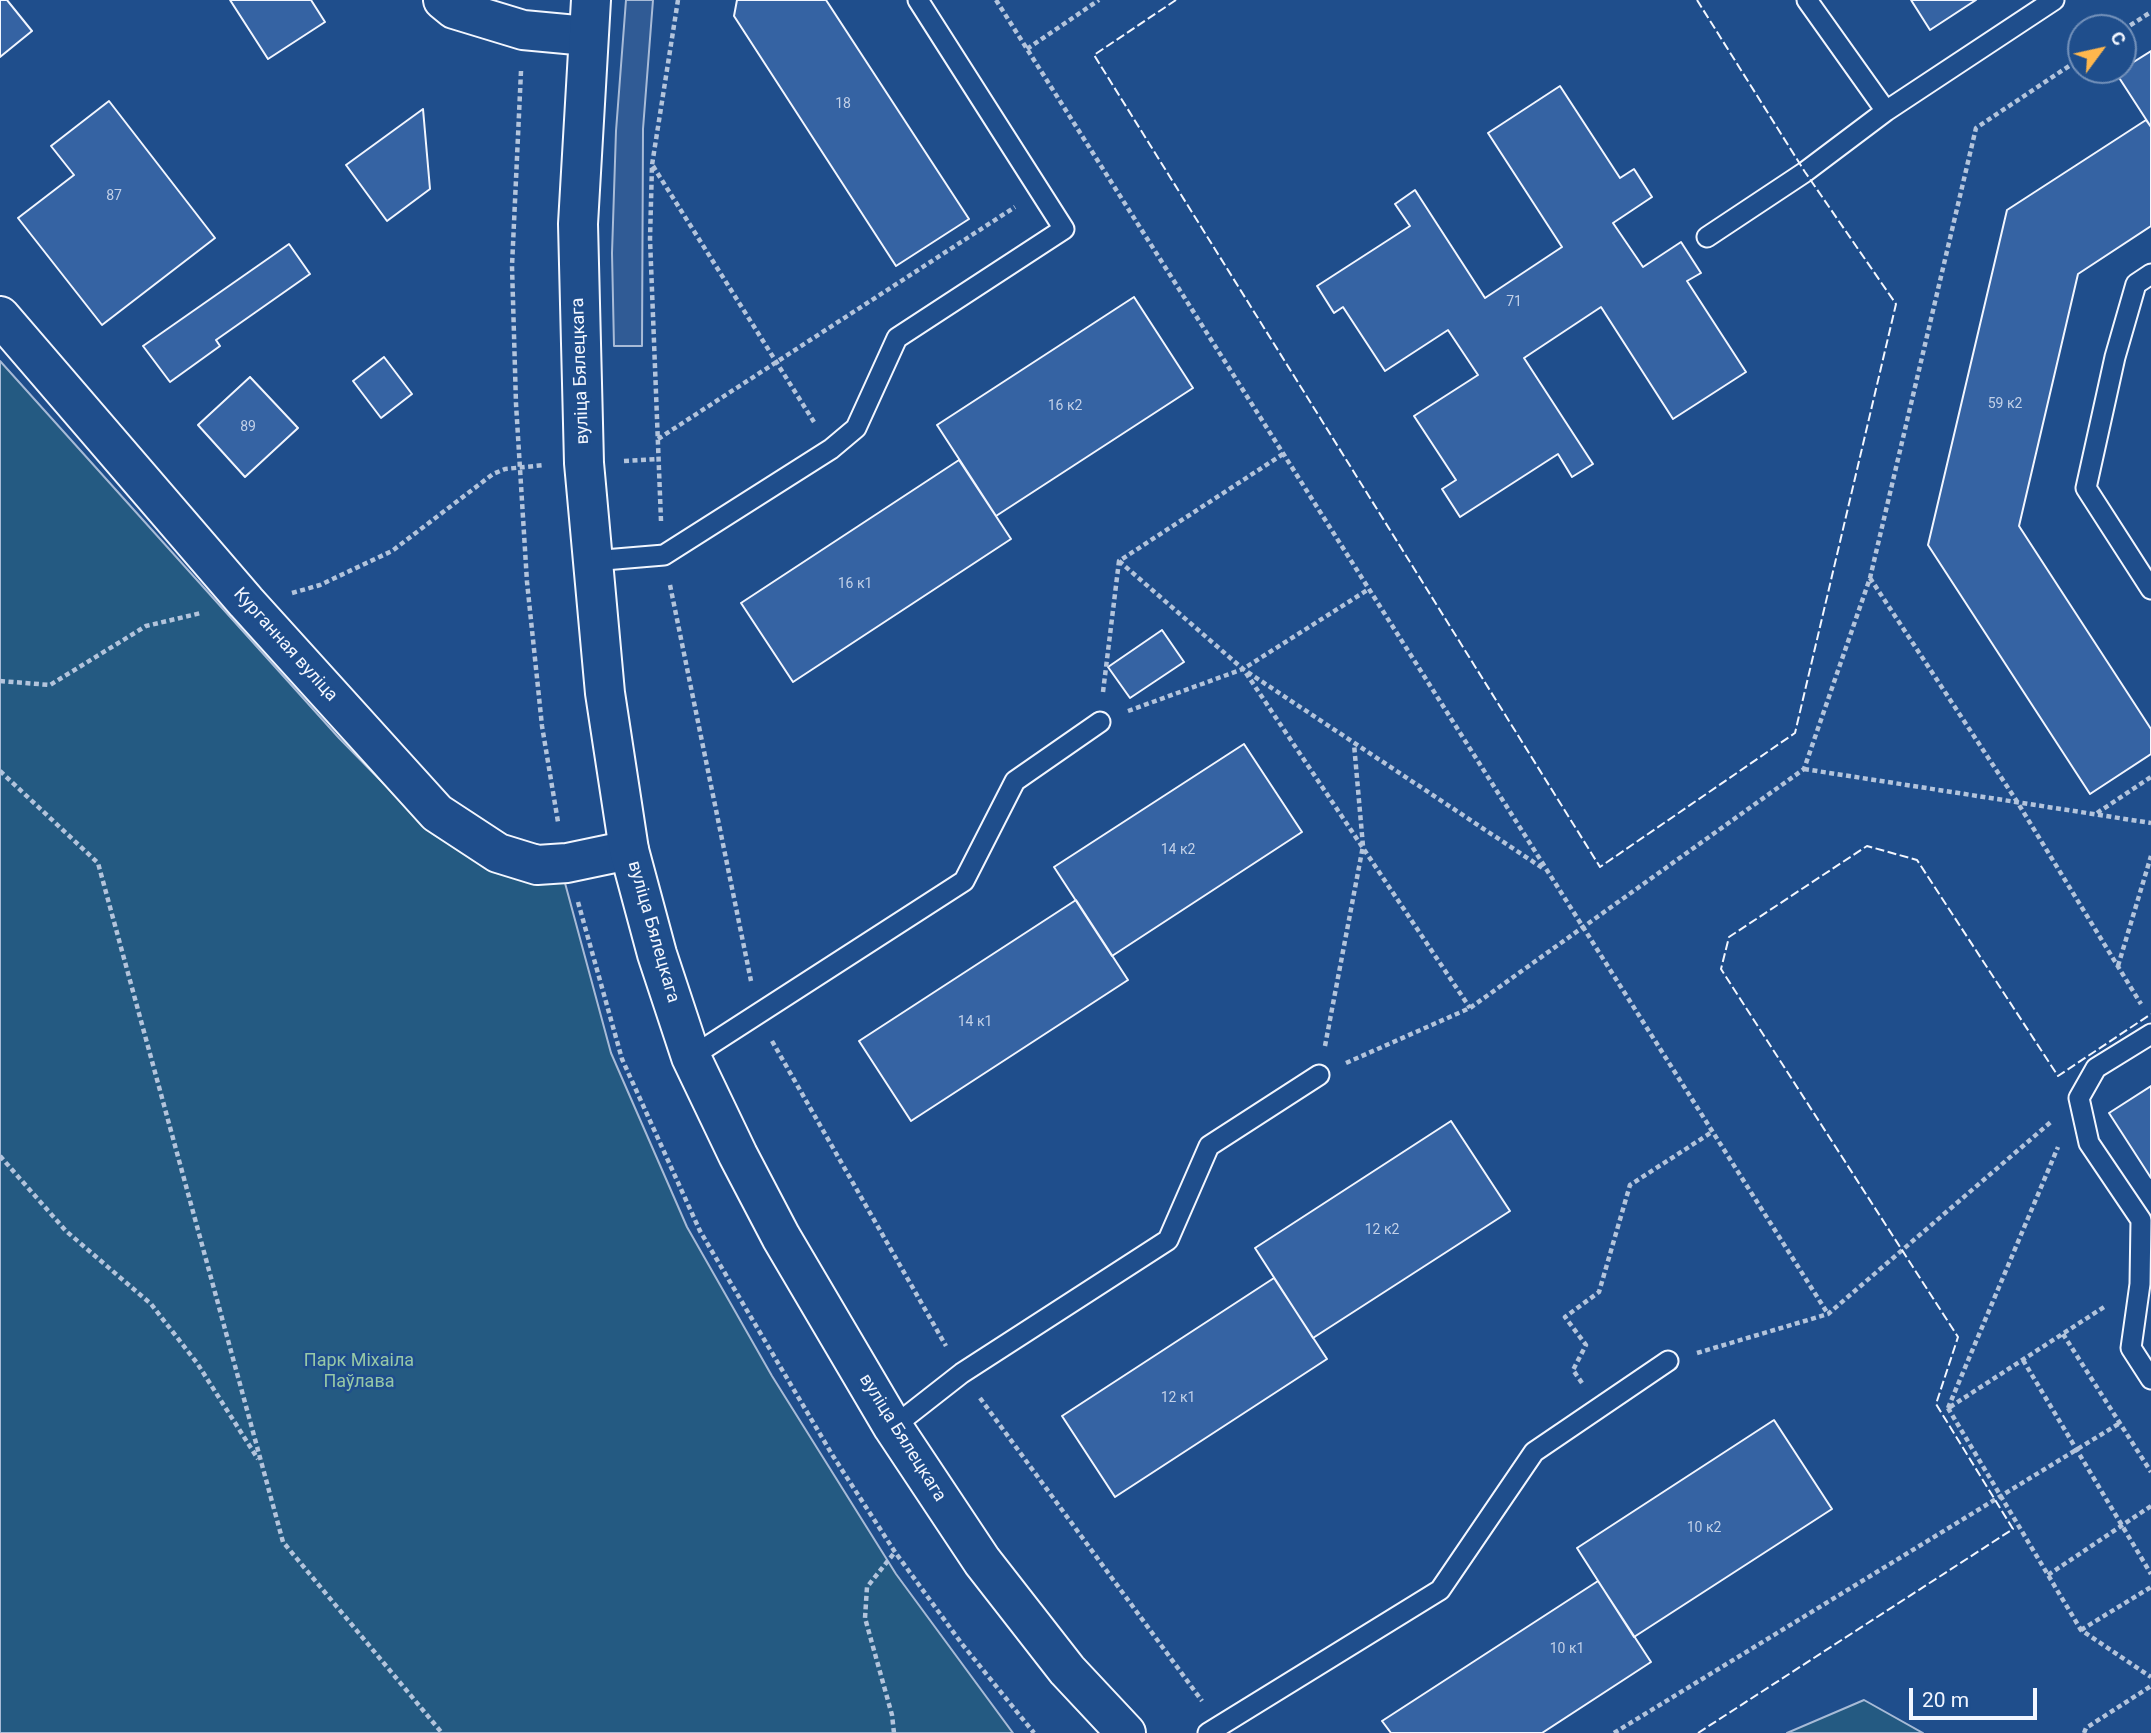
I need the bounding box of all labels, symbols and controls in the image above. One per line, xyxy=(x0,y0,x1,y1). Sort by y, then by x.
north arrow xyxy=(2067,14,2137,84)
text: С xyxy=(2105,27,2131,50)
house number: 18 xyxy=(835,96,851,112)
house number: 87 xyxy=(106,188,122,204)
house number: 71 xyxy=(1506,294,1522,310)
street label: вуліца Бялецкага xyxy=(568,297,594,445)
house number: 59 к2 xyxy=(1988,396,2022,412)
house number: 16 к2 xyxy=(1048,398,1082,414)
house number: 89 xyxy=(240,419,256,435)
house number: 16 к1 xyxy=(838,576,872,592)
street label: Курганная вуліца xyxy=(228,584,342,706)
house number: 14 к2 xyxy=(1161,842,1195,858)
street label: вуліца Бялецкага xyxy=(622,858,684,1006)
house number: 14 к1 xyxy=(958,1014,992,1030)
house number: 12 к2 xyxy=(1365,1222,1399,1238)
park label: Парк Міхаіла Паўлава xyxy=(304,1350,414,1392)
street label: вуліца Бялецкага xyxy=(854,1370,950,1506)
house number: 12 к1 xyxy=(1161,1390,1195,1406)
house number: 10 к2 xyxy=(1687,1520,1721,1536)
house number: 10 к1 xyxy=(1550,1641,1584,1657)
scale bar xyxy=(1913,1674,2041,1718)
text: 20 m xyxy=(1922,1688,1969,1712)

